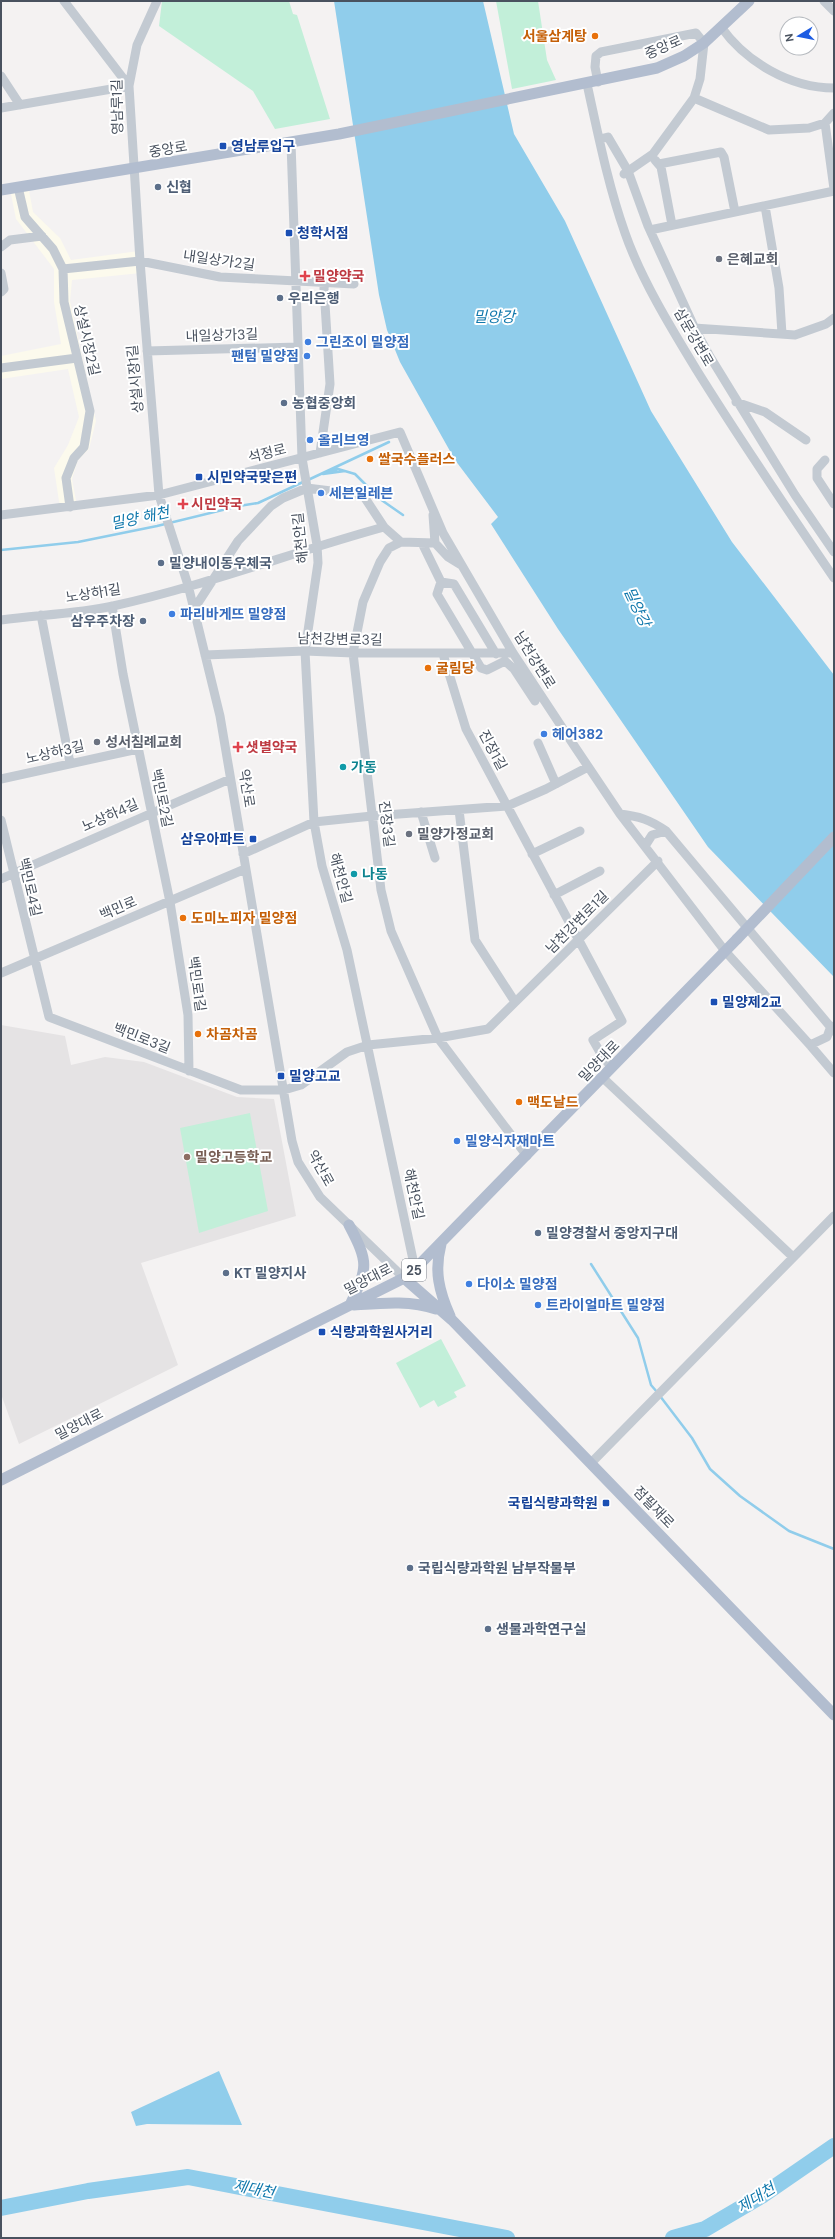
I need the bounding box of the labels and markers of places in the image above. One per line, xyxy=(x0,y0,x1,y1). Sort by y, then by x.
place label: 서울삼계탕 xyxy=(523,27,587,45)
marker: 서울삼계탕 xyxy=(590,31,600,41)
place label: 영남루입구 xyxy=(231,137,296,155)
marker: 영남루입구 xyxy=(218,141,228,151)
place label: 신협 xyxy=(166,178,192,196)
marker: 신협 xyxy=(153,182,163,192)
place label: 청학서점 xyxy=(297,224,349,242)
marker: 청학서점 xyxy=(284,228,294,238)
place label: 은혜교회 xyxy=(727,250,779,268)
marker: 은혜교회 xyxy=(714,254,724,264)
place label: 밀양약국 xyxy=(313,267,365,285)
marker: 밀양약국 xyxy=(300,271,310,281)
place label: 우리은행 xyxy=(288,289,340,307)
marker: 우리은행 xyxy=(275,293,285,303)
place label: 그린조이 밀양점 xyxy=(316,333,409,351)
marker: 그린조이 밀양점 xyxy=(303,337,313,347)
place label: 팬텀 밀양점 xyxy=(231,347,299,365)
marker: 팬텀 밀양점 xyxy=(302,351,312,361)
place label: 농협중앙회 xyxy=(292,394,356,412)
marker: 농협중앙회 xyxy=(279,398,289,408)
place label: 올리브영 xyxy=(318,431,370,449)
marker: 올리브영 xyxy=(305,435,315,445)
place label: 쌀국수플러스 xyxy=(378,450,455,468)
marker: 쌀국수플러스 xyxy=(365,454,375,464)
place label: 시민약국맞은편 xyxy=(207,468,297,486)
marker: 시민약국맞은편 xyxy=(194,472,204,482)
place label: 세븐일레븐 xyxy=(329,484,394,502)
marker: 세븐일레븐 xyxy=(316,488,326,498)
place label: 시민약국 xyxy=(191,495,243,513)
marker: 시민약국 xyxy=(178,499,188,509)
place label: 밀양내이동우체국 xyxy=(169,554,272,572)
marker: 밀양내이동우체국 xyxy=(156,558,166,568)
place label: 파리바게뜨 밀양점 xyxy=(180,605,286,623)
marker: 파리바게뜨 밀양점 xyxy=(167,609,177,619)
place label: 삼우주차장 xyxy=(71,612,135,630)
marker: 삼우주차장 xyxy=(138,616,148,626)
place label: 굴림당 xyxy=(436,659,475,677)
marker: 굴림당 xyxy=(423,663,433,673)
place label: 헤어382 xyxy=(552,725,603,743)
marker: 헤어382 xyxy=(539,729,549,739)
place label: 성서침례교회 xyxy=(105,733,182,751)
marker: 성서침례교회 xyxy=(92,737,102,747)
place label: 샛별약국 xyxy=(246,738,298,756)
marker: 샛별약국 xyxy=(233,742,243,752)
place label: 가동 xyxy=(351,758,377,776)
marker: 가동 xyxy=(338,762,348,772)
place label: 밀양가정교회 xyxy=(417,825,494,843)
marker: 밀양가정교회 xyxy=(404,829,414,839)
place label: 삼우아파트 xyxy=(181,830,245,848)
marker: 삼우아파트 xyxy=(248,834,258,844)
place label: 나동 xyxy=(362,865,388,883)
marker: 나동 xyxy=(349,869,359,879)
place label: 도미노피자 밀양점 xyxy=(191,909,297,927)
marker: 도미노피자 밀양점 xyxy=(178,913,188,923)
place label: 밀양제2교 xyxy=(722,993,782,1011)
marker: 밀양제2교 xyxy=(709,997,719,1007)
place label: 차곰차곰 xyxy=(206,1025,258,1043)
marker: 차곰차곰 xyxy=(193,1029,203,1039)
place label: 밀양고교 xyxy=(289,1067,341,1085)
marker: 밀양고교 xyxy=(276,1071,286,1081)
place label: 맥도날드 xyxy=(527,1093,579,1111)
marker: 맥도날드 xyxy=(514,1097,524,1107)
place label: 밀양식자재마트 xyxy=(465,1132,555,1150)
marker: 밀양식자재마트 xyxy=(452,1136,462,1146)
place label: 밀양고등학교 xyxy=(195,1148,272,1166)
marker: 밀양고등학교 xyxy=(182,1152,192,1162)
place label: 밀양경찰서 중앙지구대 xyxy=(546,1224,678,1242)
marker: 밀양경찰서 중앙지구대 xyxy=(533,1228,543,1238)
place label: KT 밀양지사 xyxy=(234,1264,306,1282)
marker: KT 밀양지사 xyxy=(221,1268,231,1278)
place label: 다이소 밀양점 xyxy=(477,1275,558,1293)
marker: 다이소 밀양점 xyxy=(464,1279,474,1289)
place label: 트라이얼마트 밀양점 xyxy=(546,1296,665,1314)
marker: 트라이얼마트 밀양점 xyxy=(533,1300,543,1310)
place label: 식량과학원사거리 xyxy=(330,1323,433,1341)
marker: 식량과학원사거리 xyxy=(317,1327,327,1337)
place label: 국립식량과학원 xyxy=(508,1494,598,1512)
marker: 국립식량과학원 xyxy=(601,1498,611,1508)
place label: 국립식량과학원 남부작물부 xyxy=(418,1559,576,1577)
marker: 국립식량과학원 남부작물부 xyxy=(405,1563,415,1573)
place label: 생물과학연구실 xyxy=(496,1620,586,1638)
marker: 생물과학연구실 xyxy=(483,1624,493,1634)

